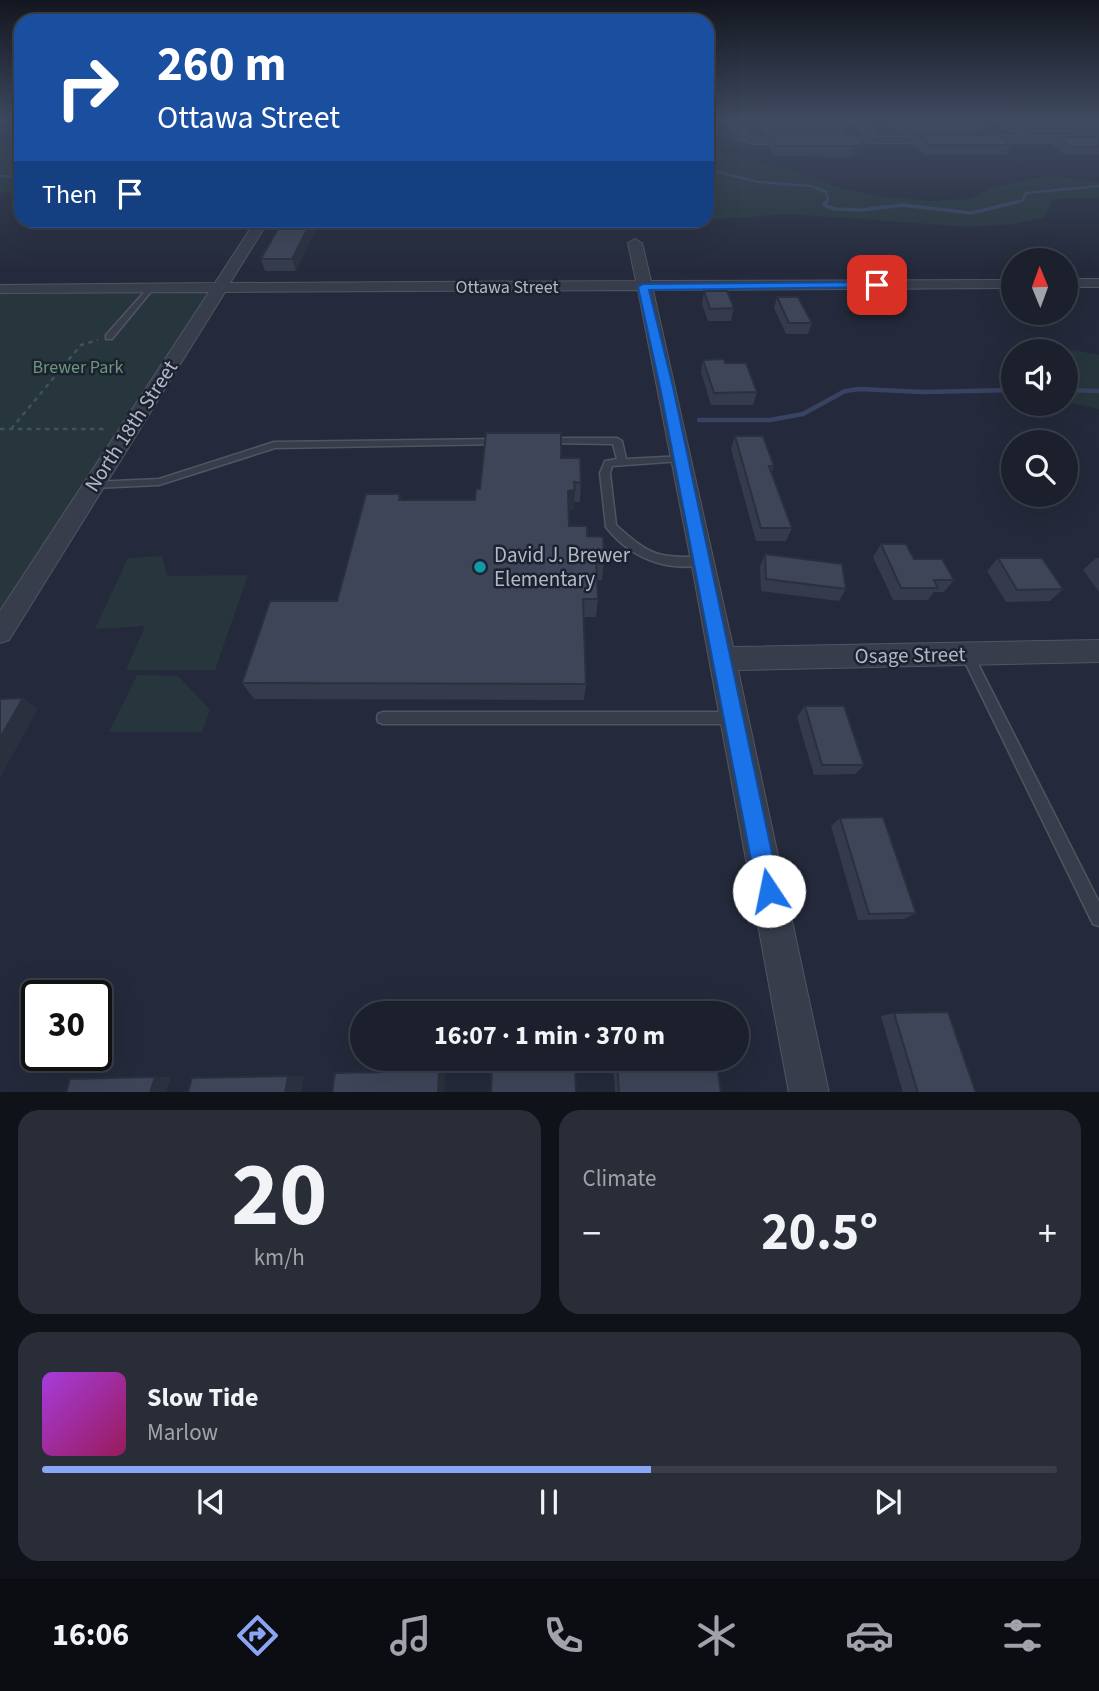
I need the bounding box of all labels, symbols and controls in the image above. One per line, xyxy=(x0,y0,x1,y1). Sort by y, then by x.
text: 260 m xyxy=(157,30,286,100)
icon: right xyxy=(42,42,133,133)
text: Ottawa Street xyxy=(157,95,340,141)
icon: arrive xyxy=(111,175,149,213)
text: Then xyxy=(42,176,97,213)
north arrow xyxy=(1001,248,1078,326)
map controls xyxy=(1001,248,1078,507)
pin xyxy=(847,255,907,315)
icon: arrive xyxy=(858,266,896,304)
street label: Ottawa Street xyxy=(456,275,558,300)
button: sound xyxy=(1001,339,1078,416)
street label: North 18th Street xyxy=(77,354,185,498)
park label: Brewer Park xyxy=(33,355,124,380)
button: search xyxy=(1001,430,1078,507)
place label: David J. Brewer Elementary xyxy=(494,540,631,594)
marker: David J. Brewer Elementary xyxy=(472,559,488,575)
street label: Osage Street xyxy=(854,639,966,671)
position arrow xyxy=(732,854,806,928)
speed limit sign: 30 xyxy=(21,980,112,1071)
text: 16:07 · 1 min · 370 m xyxy=(434,1017,665,1054)
text: 20 xyxy=(231,1131,327,1260)
text: Climate xyxy=(583,1162,656,1195)
text: 20.5° xyxy=(761,1196,878,1270)
text: − xyxy=(583,1207,601,1261)
text: + xyxy=(1038,1207,1057,1261)
text: km/h xyxy=(254,1241,305,1274)
text: Slow Tide xyxy=(147,1379,258,1416)
text: Marlow xyxy=(147,1416,218,1449)
icon: previous xyxy=(192,1483,230,1521)
icon: pause xyxy=(530,1483,568,1521)
icon: next xyxy=(869,1483,907,1521)
icon: directions xyxy=(233,1611,282,1660)
icon: music xyxy=(386,1611,435,1660)
icon: phone xyxy=(539,1611,588,1660)
icon: climate xyxy=(692,1611,741,1660)
icon: car xyxy=(845,1611,894,1660)
icon: filters xyxy=(998,1611,1047,1660)
text: 16:06 xyxy=(52,1612,129,1658)

